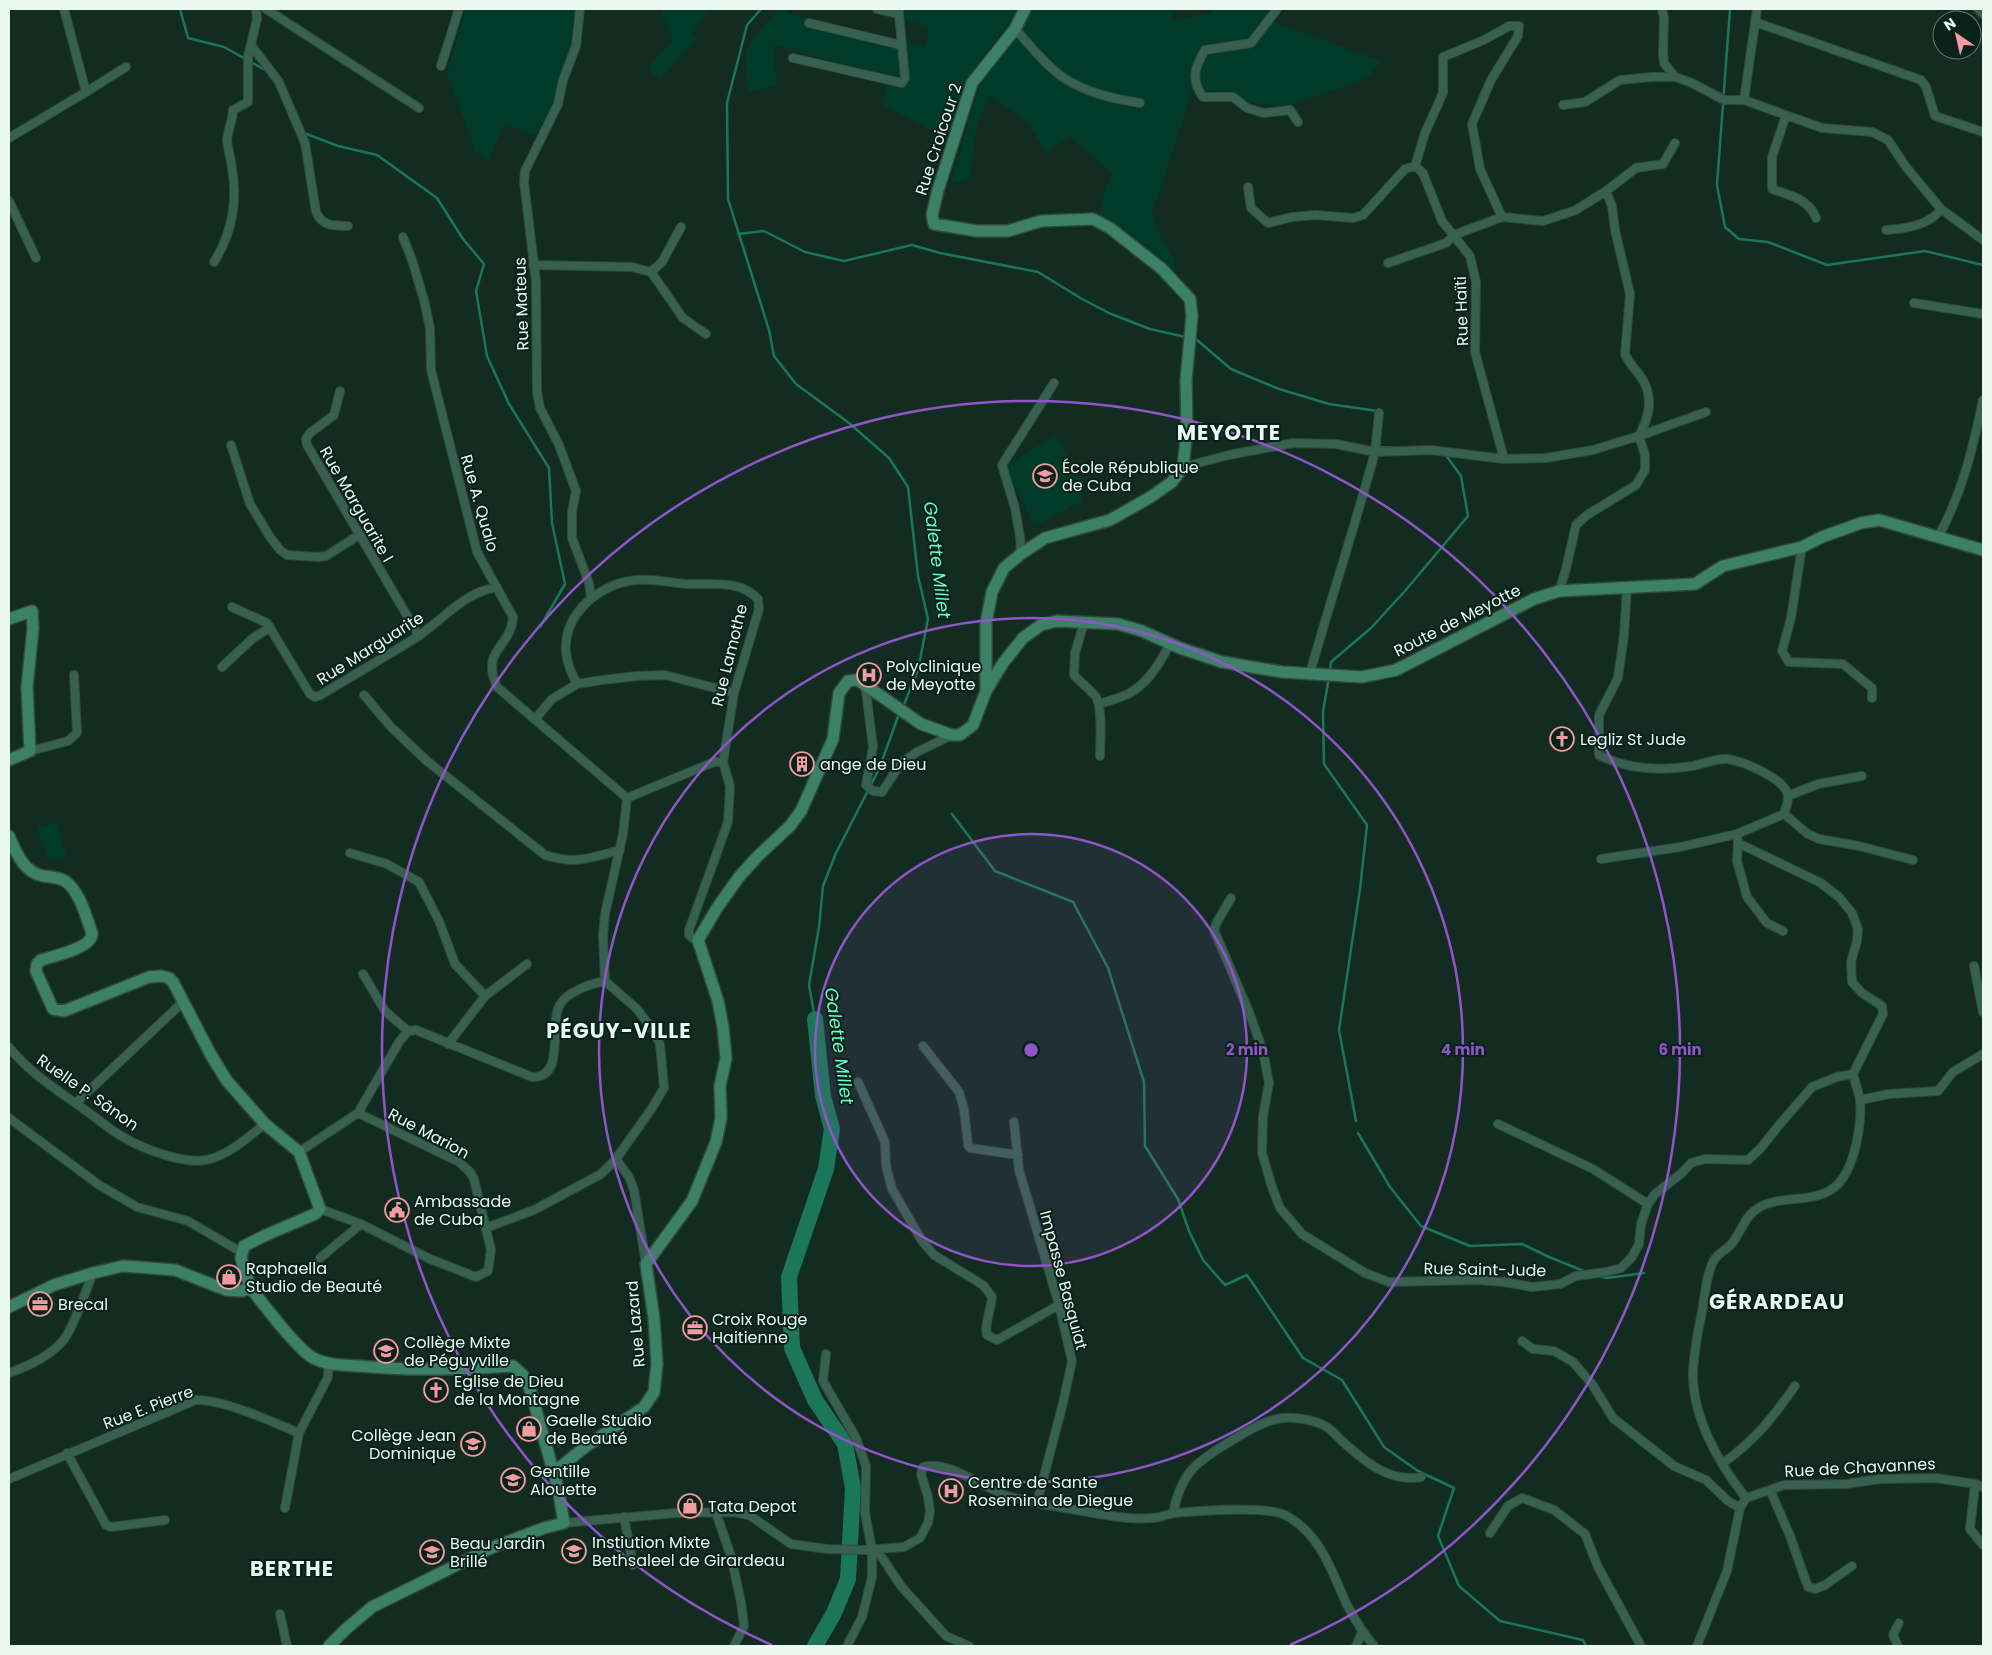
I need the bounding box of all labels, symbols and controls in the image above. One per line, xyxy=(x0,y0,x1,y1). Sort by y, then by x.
north arrow xyxy=(1932,10,1982,60)
text: N xyxy=(1940,13,1960,35)
street label: Rue Croicour 2 xyxy=(910,80,967,198)
street label: Rue Mateus xyxy=(508,257,535,351)
street label: Rue Haïti xyxy=(1449,276,1474,346)
district label: MEYOTTE xyxy=(1177,418,1281,447)
street label: Rue Marguarite I xyxy=(314,442,399,566)
street label: Rue A. Qualo xyxy=(455,452,504,555)
place label: École République de Cuba xyxy=(1062,456,1199,497)
school or university icon: École République de Cuba xyxy=(1032,463,1058,489)
water label: Galette Millet xyxy=(918,500,957,620)
street label: Route de Meyotte xyxy=(1390,578,1525,662)
street label: Rue Lamothe xyxy=(706,602,753,709)
street label: Rue Marguarite xyxy=(312,606,428,691)
place label: Polyclinique de Meyotte xyxy=(886,655,981,696)
hospital icon: Polyclinique de Meyotte xyxy=(856,662,882,688)
church icon: Legliz St Jude xyxy=(1549,726,1575,752)
place label: Legliz St Jude xyxy=(1580,728,1686,751)
building icon: ange de Dieu xyxy=(789,751,815,777)
place label: ange de Dieu xyxy=(820,753,926,776)
water label: Galette Millet xyxy=(819,986,860,1106)
district label: PÉGUY-VILLE xyxy=(546,1016,692,1045)
text: 2 min xyxy=(1226,1039,1268,1060)
text: 4 min xyxy=(1441,1039,1485,1060)
text: 6 min xyxy=(1658,1039,1702,1060)
centre of rings xyxy=(1022,1041,1040,1059)
street label: Ruelle P. Sânon xyxy=(32,1049,143,1136)
street label: Rue Marion xyxy=(384,1102,474,1165)
place label: Ambassade de Cuba xyxy=(414,1190,511,1231)
public building icon: Ambassade de Cuba xyxy=(384,1197,410,1223)
street label: Impasse Basquiat xyxy=(1034,1208,1093,1353)
place label: Raphaella Studio de Beauté xyxy=(246,1257,382,1298)
street label: Rue Saint-Jude xyxy=(1423,1257,1547,1282)
shop icon: Raphaella Studio de Beauté xyxy=(216,1264,242,1290)
street label: Rue Lazard xyxy=(620,1280,651,1368)
district label: GÉRARDEAU xyxy=(1709,1287,1845,1316)
office icon: Brecal xyxy=(27,1291,53,1317)
place label: Brecal xyxy=(58,1293,108,1316)
place label: Croix Rouge Haitienne xyxy=(712,1308,807,1349)
office icon: Croix Rouge Haitienne xyxy=(682,1315,708,1341)
place label: Collège Mixte de Péguyville xyxy=(404,1331,511,1372)
school or university icon: Collège Mixte de Péguyville xyxy=(373,1338,399,1364)
place label: Eglise de Dieu de la Montagne xyxy=(454,1370,580,1411)
church icon: Eglise de Dieu de la Montagne xyxy=(423,1377,449,1403)
street label: Rue E. Pierre xyxy=(100,1380,197,1435)
place label: Gaelle Studio de Beauté xyxy=(546,1409,652,1450)
shop icon: Gaelle Studio de Beauté xyxy=(516,1416,542,1442)
place label: Collège Jean Dominique xyxy=(351,1424,456,1465)
school or university icon: Collège Jean Dominique xyxy=(460,1431,486,1457)
street label: Rue de Chavannes xyxy=(1784,1452,1936,1483)
place label: Gentille Alouette xyxy=(530,1460,597,1501)
school or university icon: Gentille Alouette xyxy=(500,1467,526,1493)
place label: Centre de Sante Rosemina de Diegue xyxy=(968,1471,1133,1512)
hospital icon: Centre de Sante Rosemina de Diegue xyxy=(938,1478,964,1504)
shop icon: Tata Depot xyxy=(677,1493,703,1519)
place label: Tata Depot xyxy=(708,1495,797,1518)
place label: Instiution Mixte Bethsaleel de Girardeau xyxy=(592,1531,785,1572)
place label: Beau Jardin Brillé xyxy=(450,1532,545,1573)
school or university icon: Instiution Mixte Bethsaleel de Girardeau xyxy=(561,1538,587,1564)
school or university icon: Beau Jardin Brillé xyxy=(419,1539,445,1565)
district label: BERTHE xyxy=(250,1554,334,1583)

